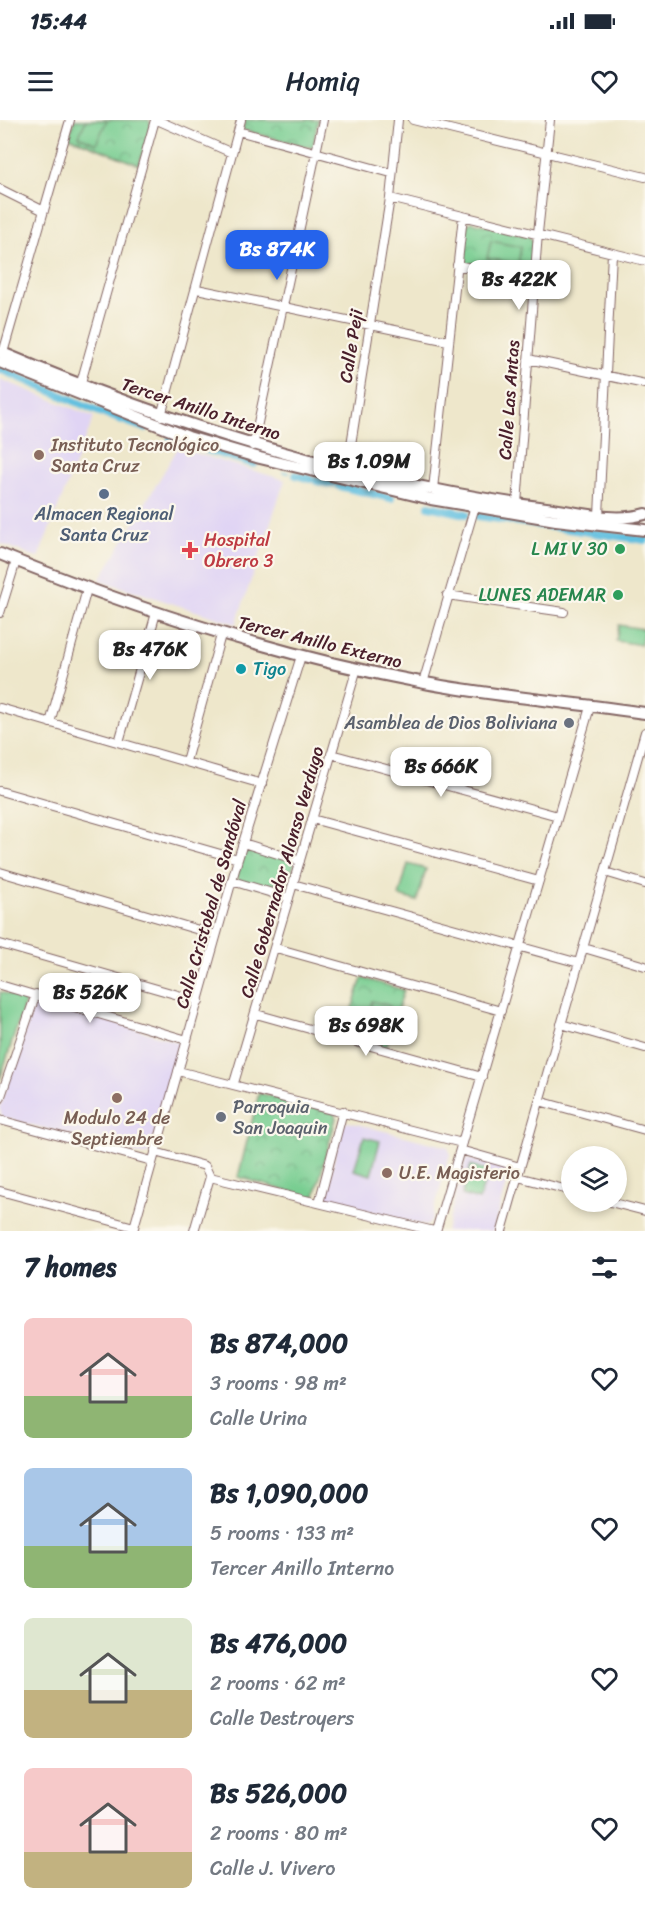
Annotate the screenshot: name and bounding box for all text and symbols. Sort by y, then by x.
text: 15:44 [30,2,87,41]
text: Homiq [285,57,360,105]
icon: menu [24,65,57,98]
icon: heart [588,65,621,98]
pin: Bs 874K [222,230,332,281]
text: Bs 874K [239,232,315,267]
pin: Bs 422K [464,260,574,311]
text: Bs 422K [482,262,556,297]
street label: Calle Peji [329,306,373,385]
street label: Calle Las Antas [489,339,529,461]
street label: Tercer Anillo Interno [117,368,285,450]
place label: Instituto Tecnológico Santa Cruz [50,429,219,482]
pin: Bs 1.09M [307,442,431,493]
text: Bs 1.09M [328,444,410,479]
marker: Instituto Tecnológico Santa Cruz [32,448,46,462]
marker: Almacen Regional Santa Cruz [97,487,111,501]
place label: Almacen Regional Santa Cruz [33,498,174,551]
place label: Hospital Obrero 3 [204,524,273,577]
place label: L MI V 30 [531,533,608,565]
marker: Hospital Obrero 3 [181,541,199,559]
marker: L MI V 30 [613,542,627,556]
place label: LUNES ADEMAR [479,579,606,611]
marker: LUNES ADEMAR [611,588,625,602]
street label: Tercer Anillo Externo [235,606,406,678]
pin: Bs 476K [95,630,205,681]
text: Bs 476K [113,632,187,667]
place label: Tigo [253,653,286,685]
marker: Tigo [234,662,248,676]
place label: Asamblea de Dios Boliviana [343,707,558,739]
marker: Asamblea de Dios Boliviana [562,716,576,730]
street label: Calle Gobernador Alonso Verdugo [231,742,333,1002]
pin: Bs 666K [386,747,496,798]
text: Bs 666K [404,749,478,784]
street label: Calle Cristobal de Sandóval [166,795,256,1012]
pin: Bs 526K [35,973,145,1024]
text: Bs 526K [53,975,127,1010]
pin: Bs 698K [311,1006,421,1057]
text: Bs 698K [329,1008,403,1043]
marker: Modulo 24 de Septiembre [110,1091,124,1105]
place label: Parroquia San Joaquin [233,1091,328,1144]
place label: Modulo 24 de Septiembre [64,1102,170,1155]
marker: Parroquia San Joaquin [214,1110,228,1124]
map controls [561,1146,627,1212]
button: layers [561,1146,627,1212]
place label: U.E. Magisterio [399,1157,520,1189]
marker: U.E. Magisterio [380,1166,394,1180]
text: 7 homes [24,1244,116,1290]
icon: filters [588,1251,621,1284]
text: Bs 874,000 [210,1320,348,1366]
icon: home [72,1342,144,1414]
icon: heart [588,1362,621,1395]
text: 3 rooms · 98 m² [210,1366,347,1401]
text: Calle Urina [210,1401,307,1436]
text: Bs 1,090,000 [210,1470,368,1516]
icon: home [72,1492,144,1564]
icon: heart [588,1512,621,1545]
text: 5 rooms · 133 m² [210,1516,354,1551]
text: Tercer Anillo Interno [210,1551,394,1586]
text: Bs 476,000 [210,1620,347,1666]
icon: home [72,1642,144,1714]
icon: heart [588,1662,621,1695]
text: 2 rooms · 62 m² [210,1666,346,1701]
text: Calle Destroyers [210,1701,354,1736]
text: Bs 526,000 [210,1770,347,1816]
icon: home [72,1792,144,1864]
icon: heart [588,1812,621,1845]
text: 2 rooms · 80 m² [210,1816,348,1851]
text: Calle J. Vivero [210,1851,335,1886]

